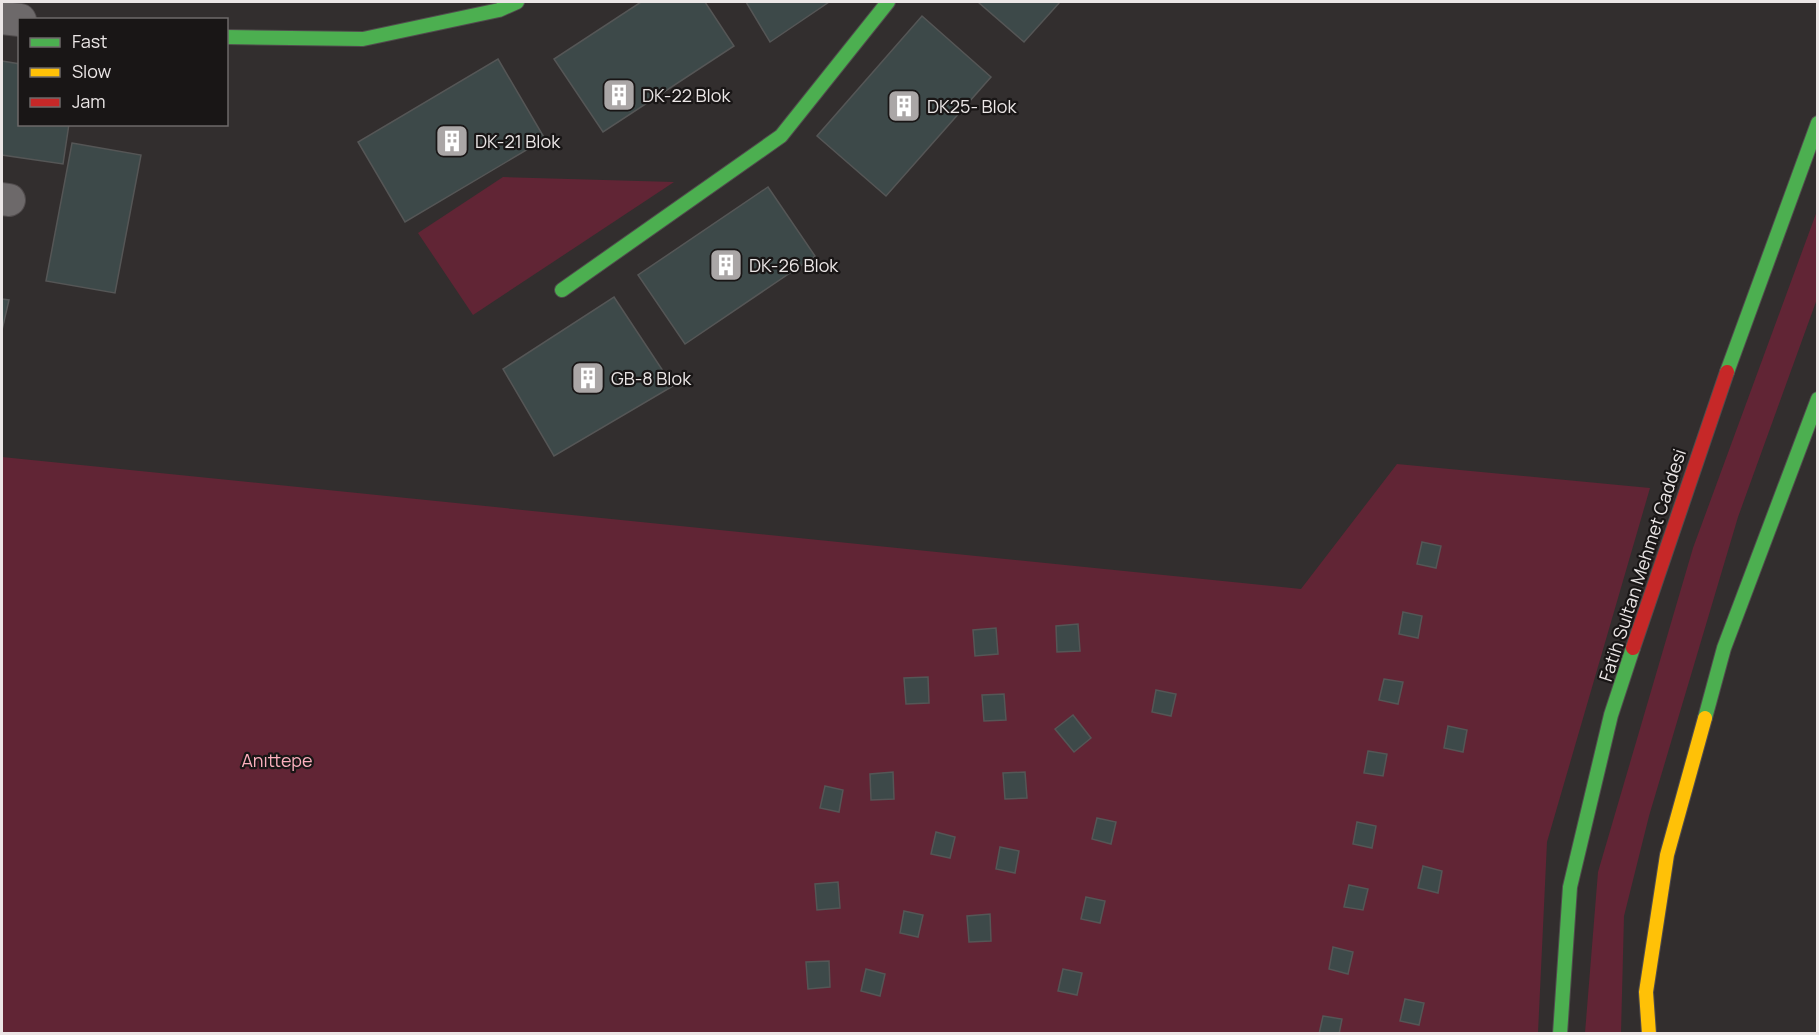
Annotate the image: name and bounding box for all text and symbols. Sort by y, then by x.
legend [18,18,228,126]
text: Fast [72,29,107,53]
text: Slow [72,59,112,83]
building icon: DK-22 Blok [601,77,637,113]
place label: DK-22 Blok [642,83,731,107]
building icon: DK25- Blok [886,88,922,124]
text: Jam [72,89,106,113]
place label: DK25- Blok [927,94,1017,118]
building icon: DK-21 Blok [434,123,470,159]
place label: DK-21 Blok [475,129,561,153]
building icon: DK-26 Blok [708,247,744,283]
place label: DK-26 Blok [749,253,839,277]
building icon: GB-8 Blok [570,360,606,396]
place label: GB-8 Blok [611,366,692,390]
street label: Fatih Sultan Mehmet Caddesi [1593,446,1691,684]
park label: Anıttepe [241,748,313,772]

